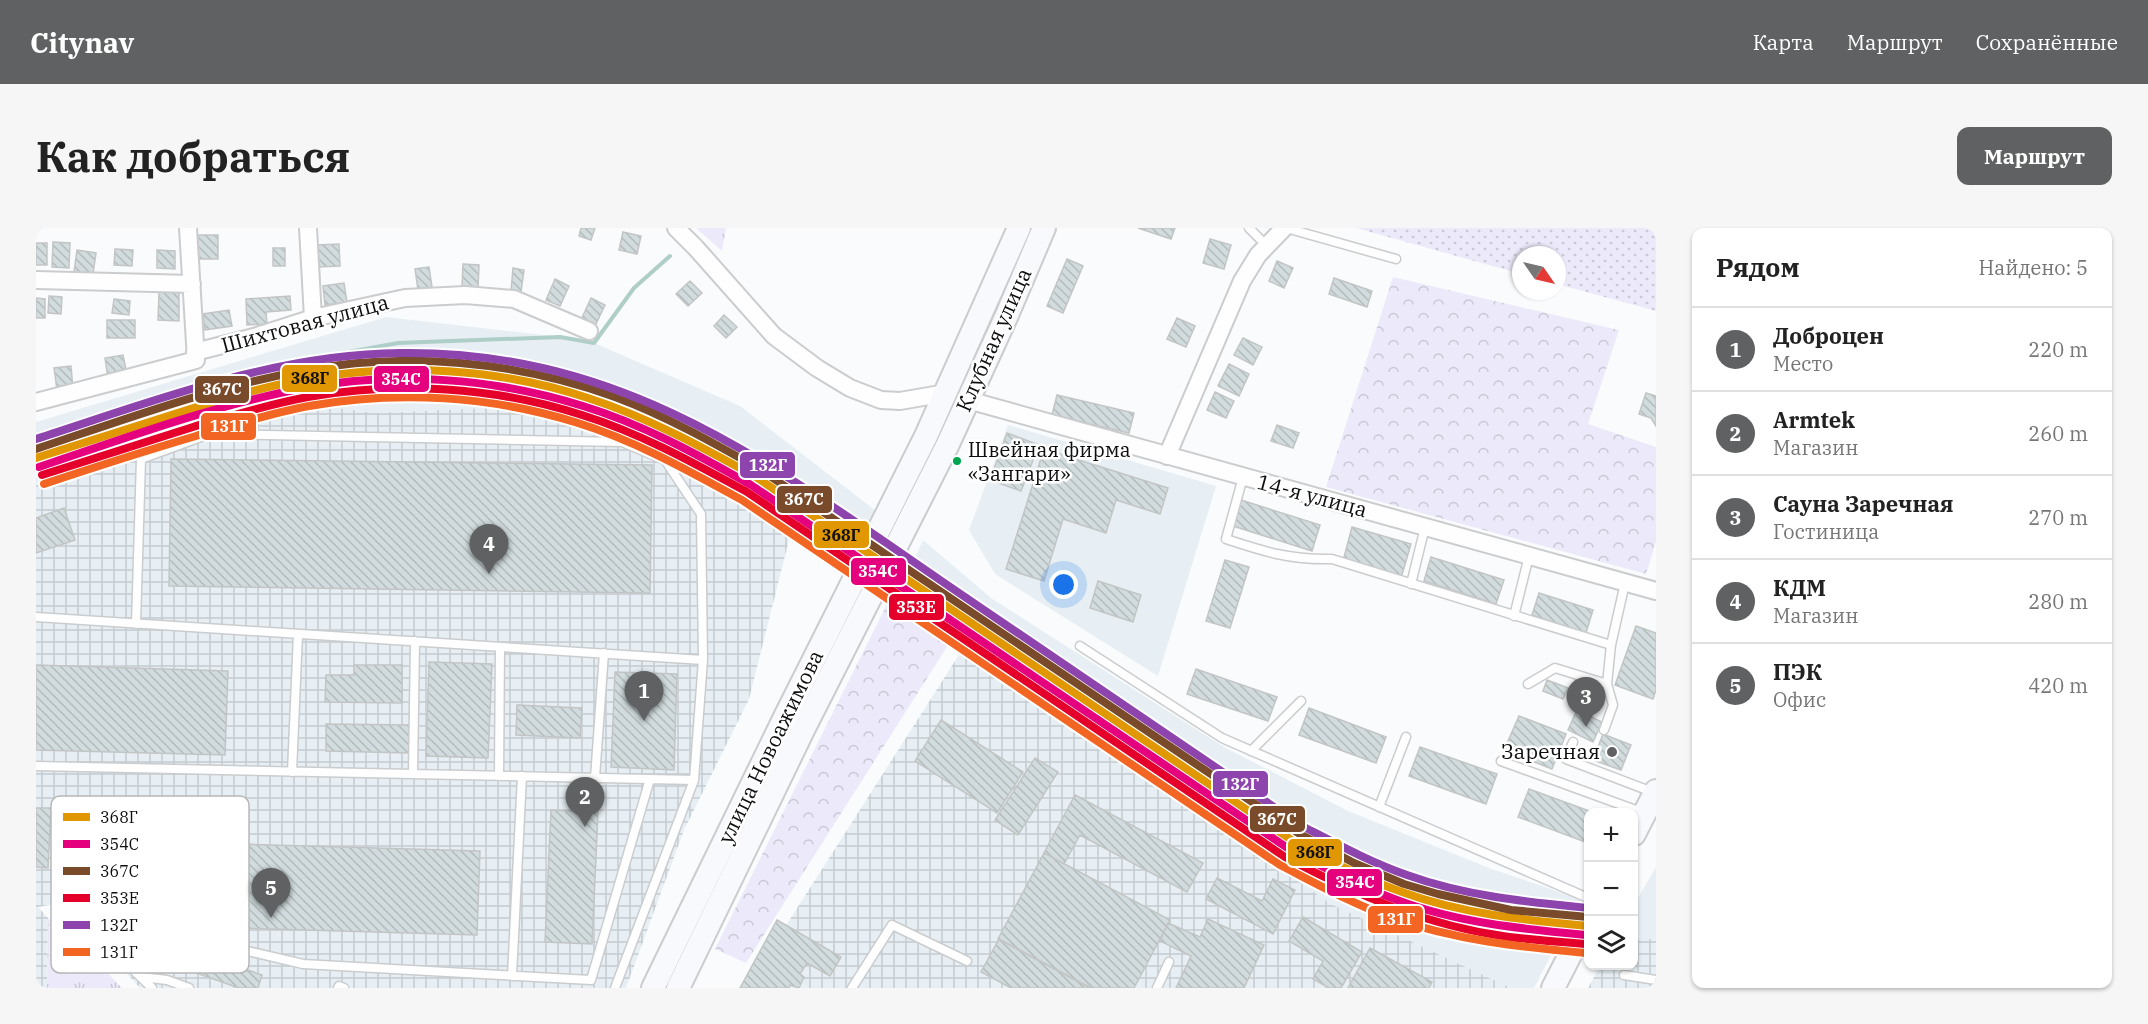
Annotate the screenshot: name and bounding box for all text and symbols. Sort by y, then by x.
text: Citynav [30,24,134,61]
text: Карта [1753,28,1814,56]
text: Маршрут [1847,28,1943,56]
text: Сохранённые [1976,28,2118,56]
button: Маршрут [1957,127,2112,185]
text: Как добраться [36,129,350,184]
north arrow [1512,246,1566,300]
text: Рядом [1716,250,1800,284]
text: Найдено: 5 [1979,254,2088,281]
street label: Клубная улица [949,263,1037,416]
street label: Шихтовая улица [218,287,392,359]
text: Доброцен [1773,321,1884,350]
text: 1 [1730,336,1742,363]
text: 220 m [2028,336,2088,363]
text: Место [1773,350,1833,377]
line badge: 368Г [281,364,338,393]
line badge: 354С [373,365,430,393]
text: 368Г [291,368,330,388]
text: 354С [381,369,421,389]
line badge: 367С [194,375,250,404]
text: 367С [202,379,242,399]
text: Armtek [1773,405,1855,434]
line badge: 131Г [200,412,257,441]
text: 131Г [210,416,249,436]
text: 2 [1730,420,1742,447]
text: 260 m [2028,420,2088,447]
text: Магазин [1773,434,1858,461]
place label: Швейная фирма «Зангари» [968,436,1131,487]
line badge: 132Г [739,451,796,479]
text: 132Г [749,455,788,475]
marker: Швейная фирма «Зангари» [951,455,963,467]
street label: 14-я улица [1254,467,1370,523]
line badge: 367С [776,485,833,514]
text: 367С [784,489,824,509]
text: Сауна Заречная [1773,489,1953,518]
text: 3 [1730,504,1742,531]
text: 270 m [2028,504,2088,531]
text: Гостиница [1773,518,1879,545]
line badge: 368Г [813,520,870,549]
pin: 4 [470,524,508,574]
text: 368Г [822,525,861,545]
line badge: 354С [850,557,907,586]
text: 354С [858,561,898,581]
your location [1049,570,1078,599]
text: КДМ [1773,573,1826,602]
text: 4 [1730,588,1742,615]
text: 280 m [2028,588,2088,615]
line badge: 353Е [888,593,945,621]
text: 353Е [896,597,936,617]
text: Магазин [1773,602,1858,629]
street label: улица Новоажимова [711,645,829,848]
text: ПЭК [1773,657,1822,686]
pin: 1 [624,672,664,721]
text: 5 [1730,672,1742,699]
text: 420 m [2028,672,2088,699]
pin: 3 [1566,678,1606,727]
text: Офис [1773,686,1826,713]
place label: Заречная [1501,737,1600,765]
marker: Заречная [1605,745,1619,759]
line badge: 132Г [1212,770,1269,798]
text: 132Г [1221,774,1260,794]
pin: 2 [566,778,604,827]
legend [51,796,249,973]
line badge: 367С [1249,805,1306,833]
text: 368Г [100,807,138,827]
map controls [1584,808,1638,970]
button: + [1584,808,1638,862]
text: 367С [1257,809,1297,829]
text: 354С [100,834,139,854]
line badge: 368Г [1287,838,1343,867]
text: 368Г [1296,842,1335,862]
text: 367С [100,861,139,881]
button: − [1584,862,1638,916]
pin: 5 [252,868,290,918]
line badge: 354С [1326,868,1383,897]
text: 354С [1335,872,1375,892]
text: 353Е [100,888,139,908]
line badge: 131Г [1367,905,1424,934]
text: 131Г [1377,909,1416,929]
text: 132Г [100,915,138,935]
button: layers [1584,916,1638,970]
text: 131Г [100,942,138,962]

